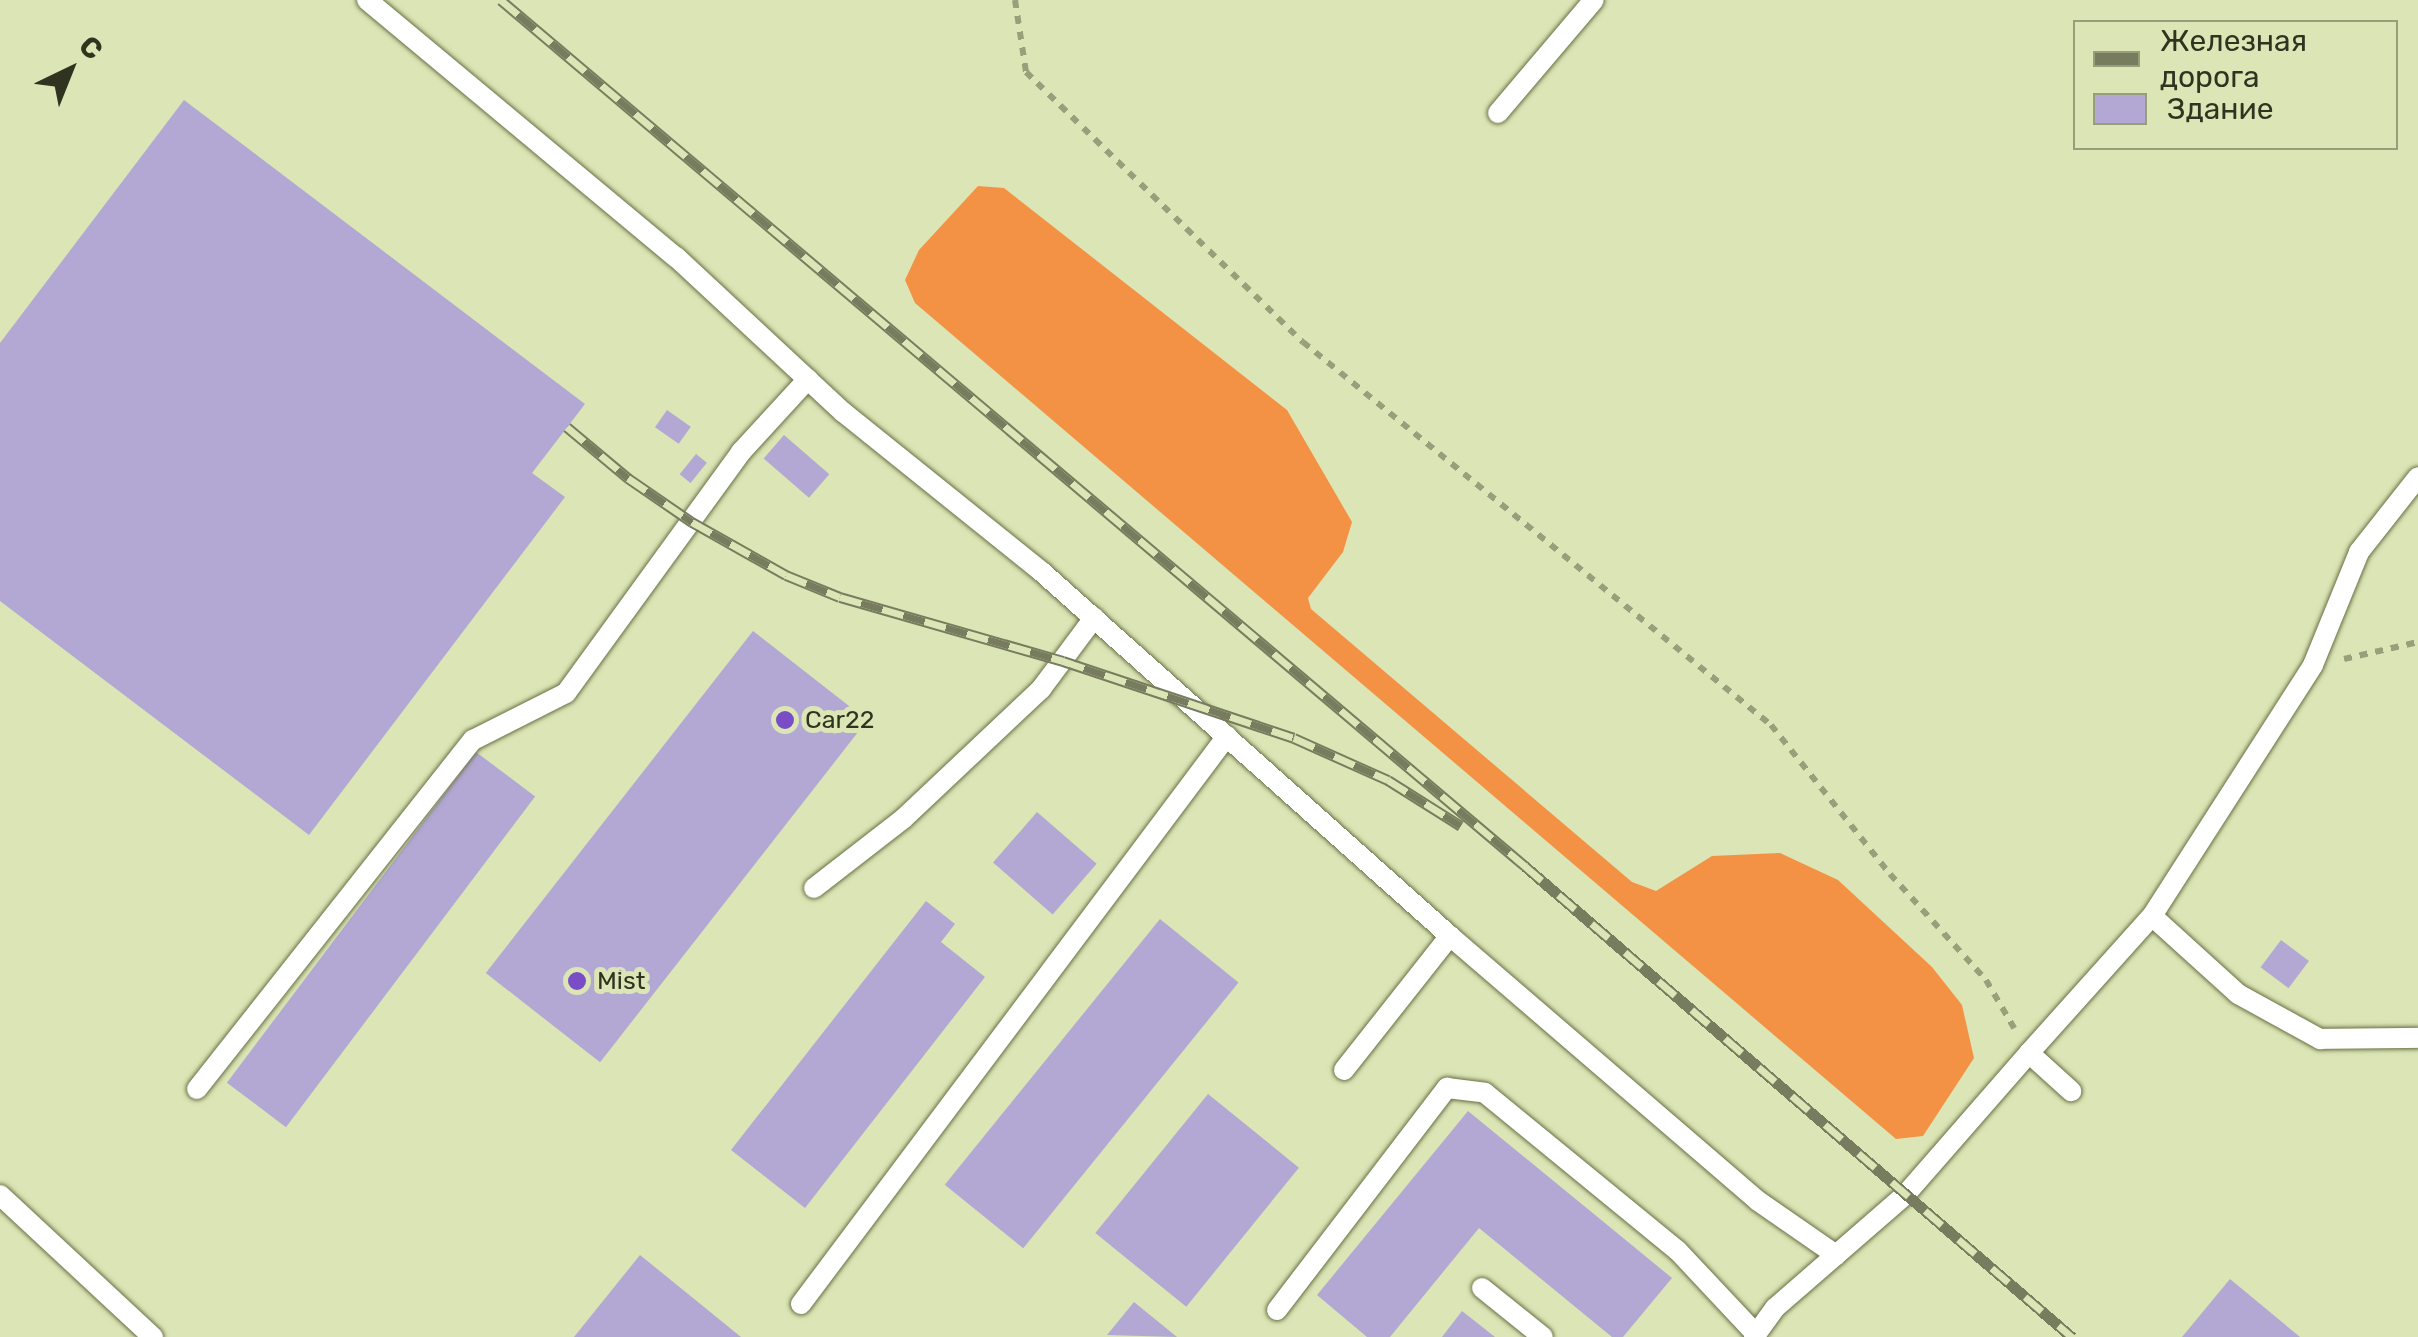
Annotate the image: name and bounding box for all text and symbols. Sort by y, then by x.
north arrow [20,20,120,120]
legend [2073,20,2398,150]
text: Железная дорога [2160,23,2307,95]
text: С [72,29,109,66]
text: Здание [2167,91,2274,127]
place label: Car22 [805,705,874,735]
marker: Car22 [774,709,796,731]
place label: Mist [597,966,645,996]
marker: Mist [566,970,588,992]

